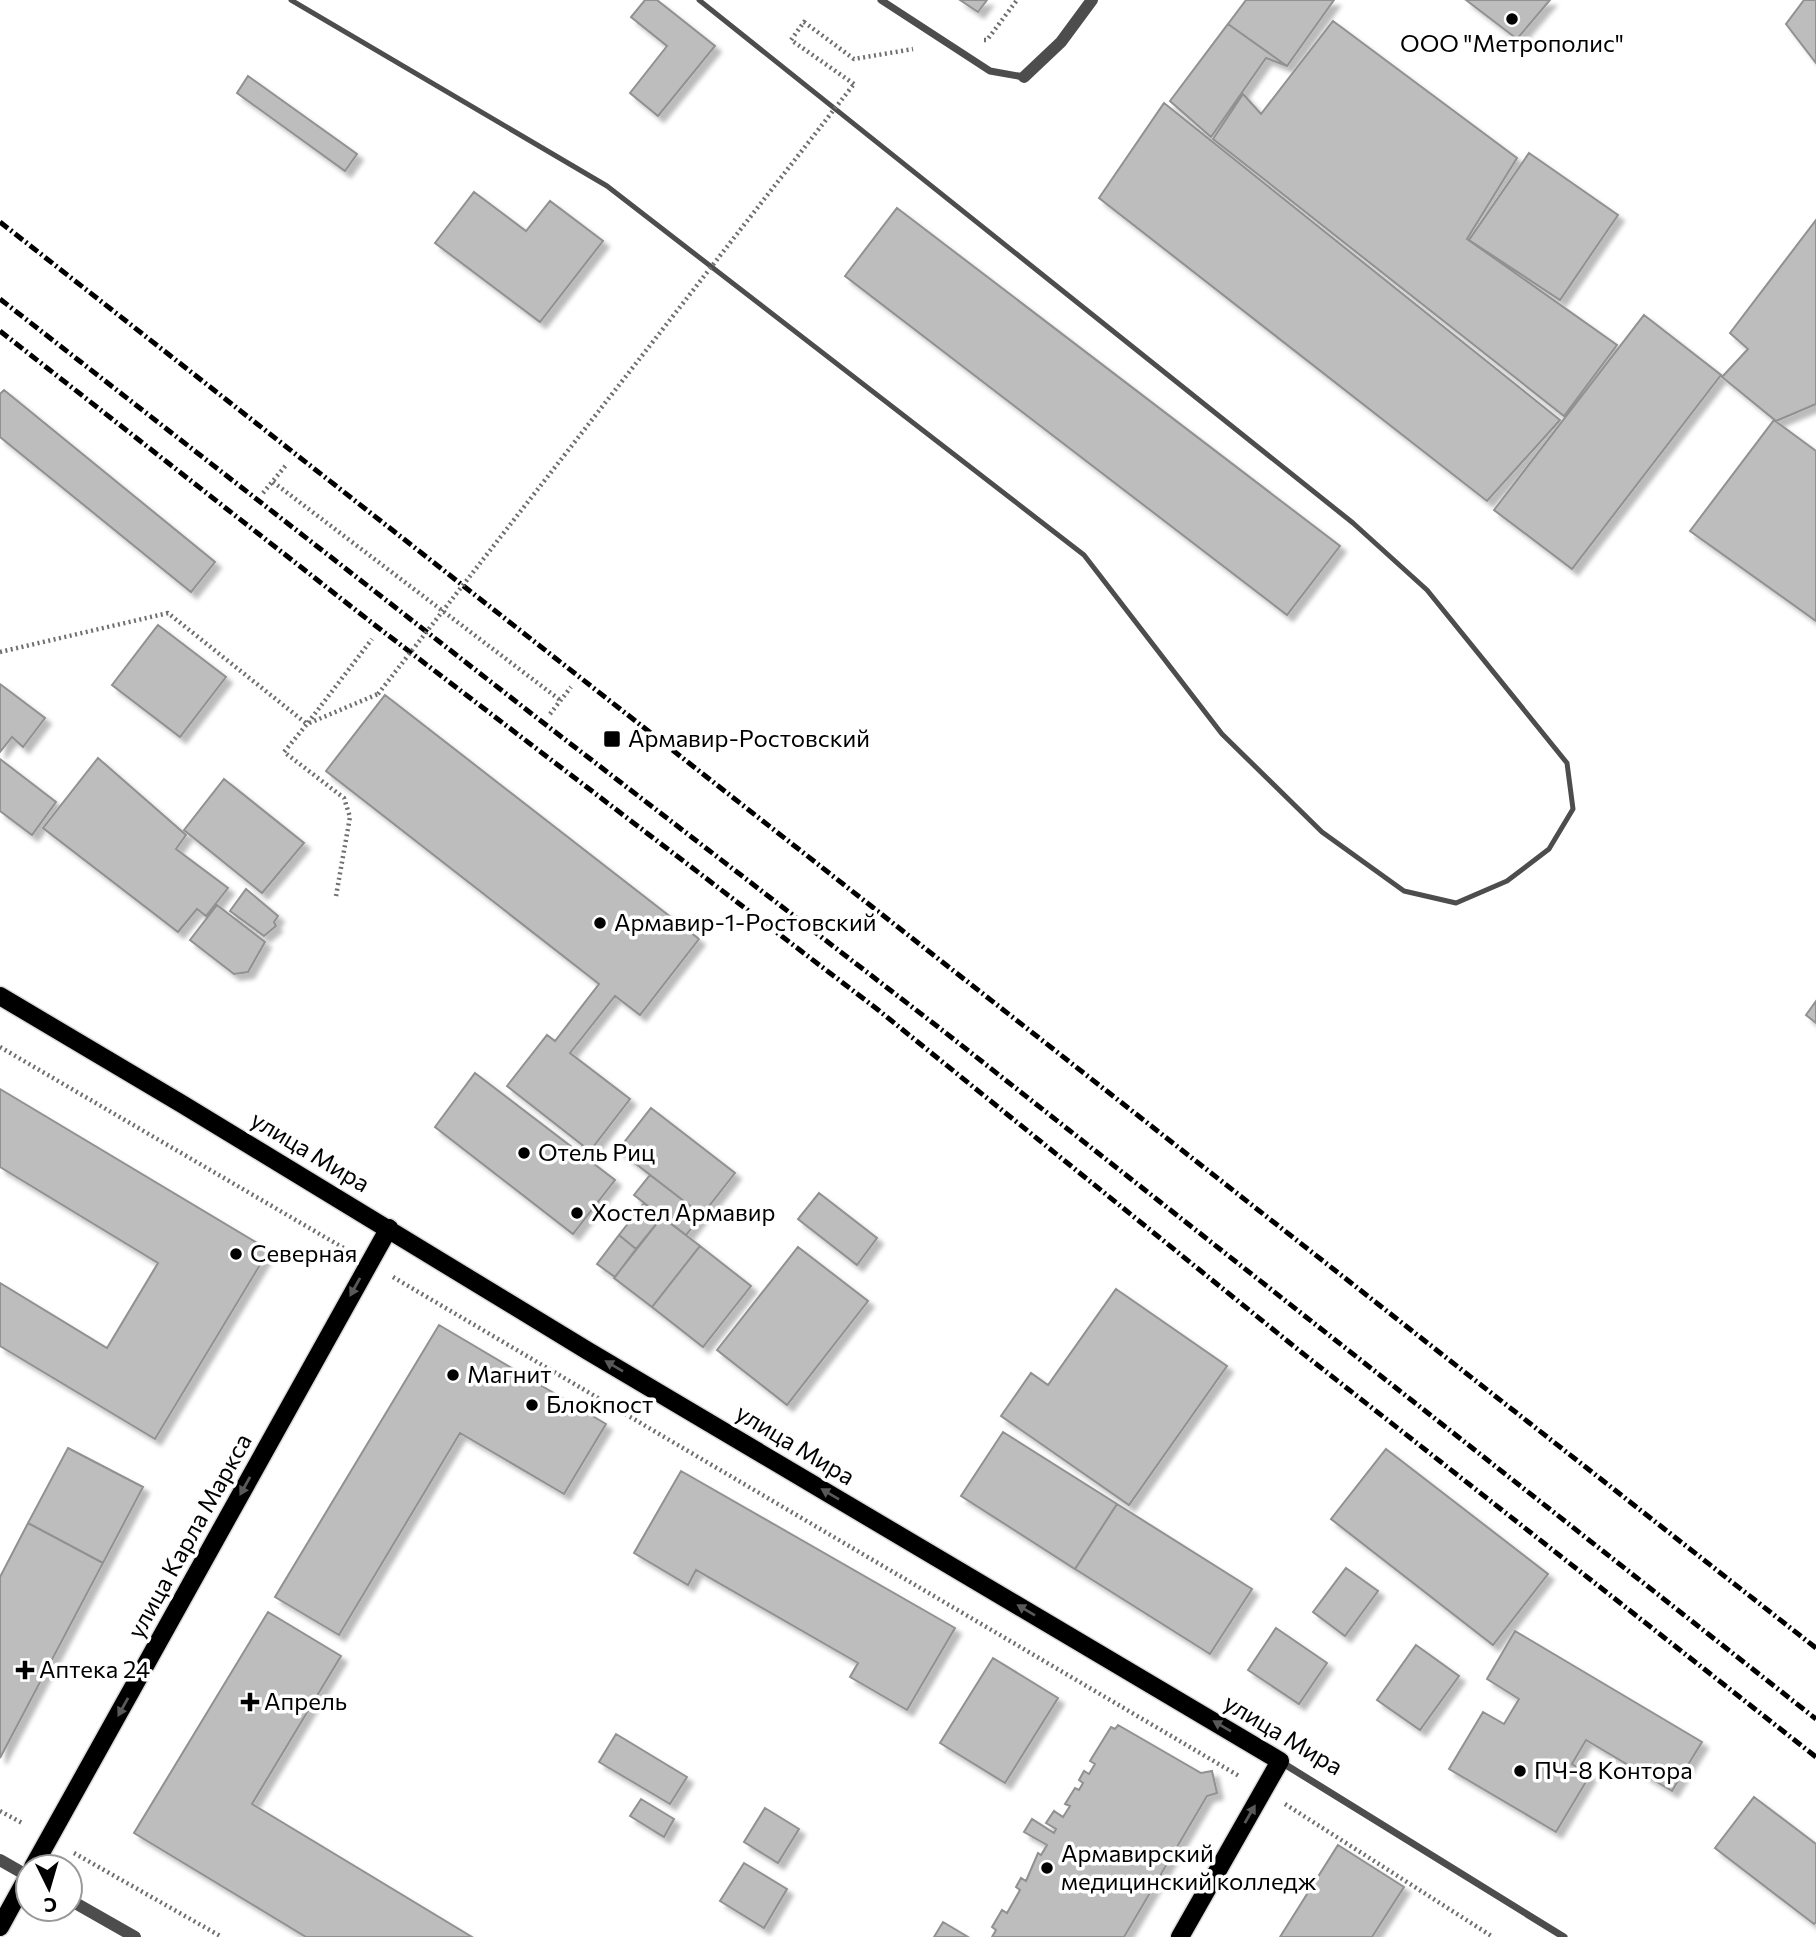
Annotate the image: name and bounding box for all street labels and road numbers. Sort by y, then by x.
street label: улица Мира [246,1104,375,1198]
street label: улица Мира [731,1397,860,1491]
street label: улица Карла Маркса [120,1428,257,1643]
street label: улица Мира [1219,1687,1348,1781]

